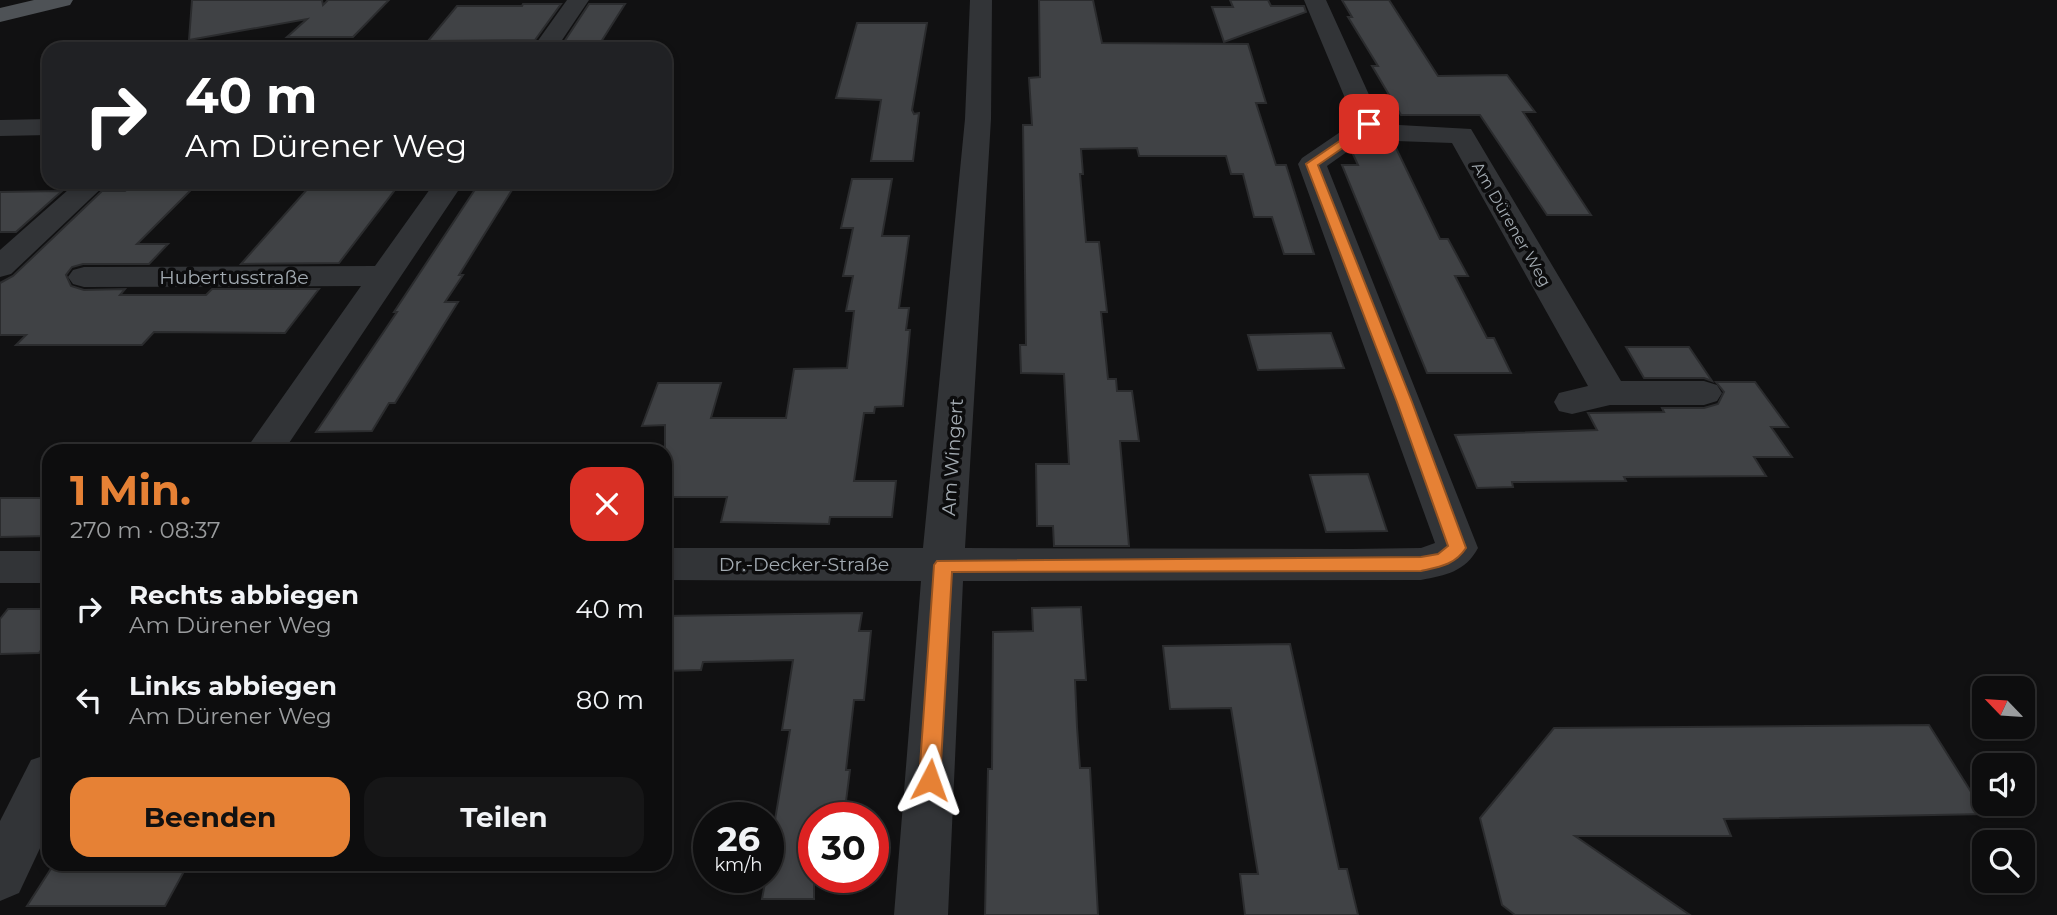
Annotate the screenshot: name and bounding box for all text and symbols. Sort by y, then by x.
text: 40 m [185,66,317,125]
icon: right [70,70,161,161]
pin [1339,94,1399,154]
icon: arrive [1350,105,1388,143]
text: Am Dürener Weg [185,126,467,165]
street label: Am Dürener Weg [1468,158,1555,290]
street label: Hubertusstraße [159,266,309,289]
street label: Am Wingert [937,397,968,516]
text: 1 Min. [70,464,191,516]
button: close [570,467,644,541]
text: 270 m · 08:37 [70,516,221,544]
street label: Dr.-Decker-Straße [719,553,889,576]
text: Rechts abbiegen [129,579,359,611]
icon: right [70,590,108,628]
text: 40 m [575,593,644,625]
text: Am Dürener Weg [129,611,332,639]
text: Links abbiegen [129,670,337,702]
north arrow [1972,676,2035,738]
map controls [1972,676,2035,893]
icon: left [70,681,108,719]
text: 80 m [576,684,644,716]
text: Am Dürener Weg [129,702,332,730]
position arrow [893,743,967,817]
button: sound [1972,753,2035,816]
button: Beenden [70,777,350,857]
button: Teilen [364,777,644,857]
speed limit sign: 30 [798,802,889,893]
text: 26 [717,817,760,860]
button: search [1972,830,2035,893]
text: km/h [714,854,763,876]

